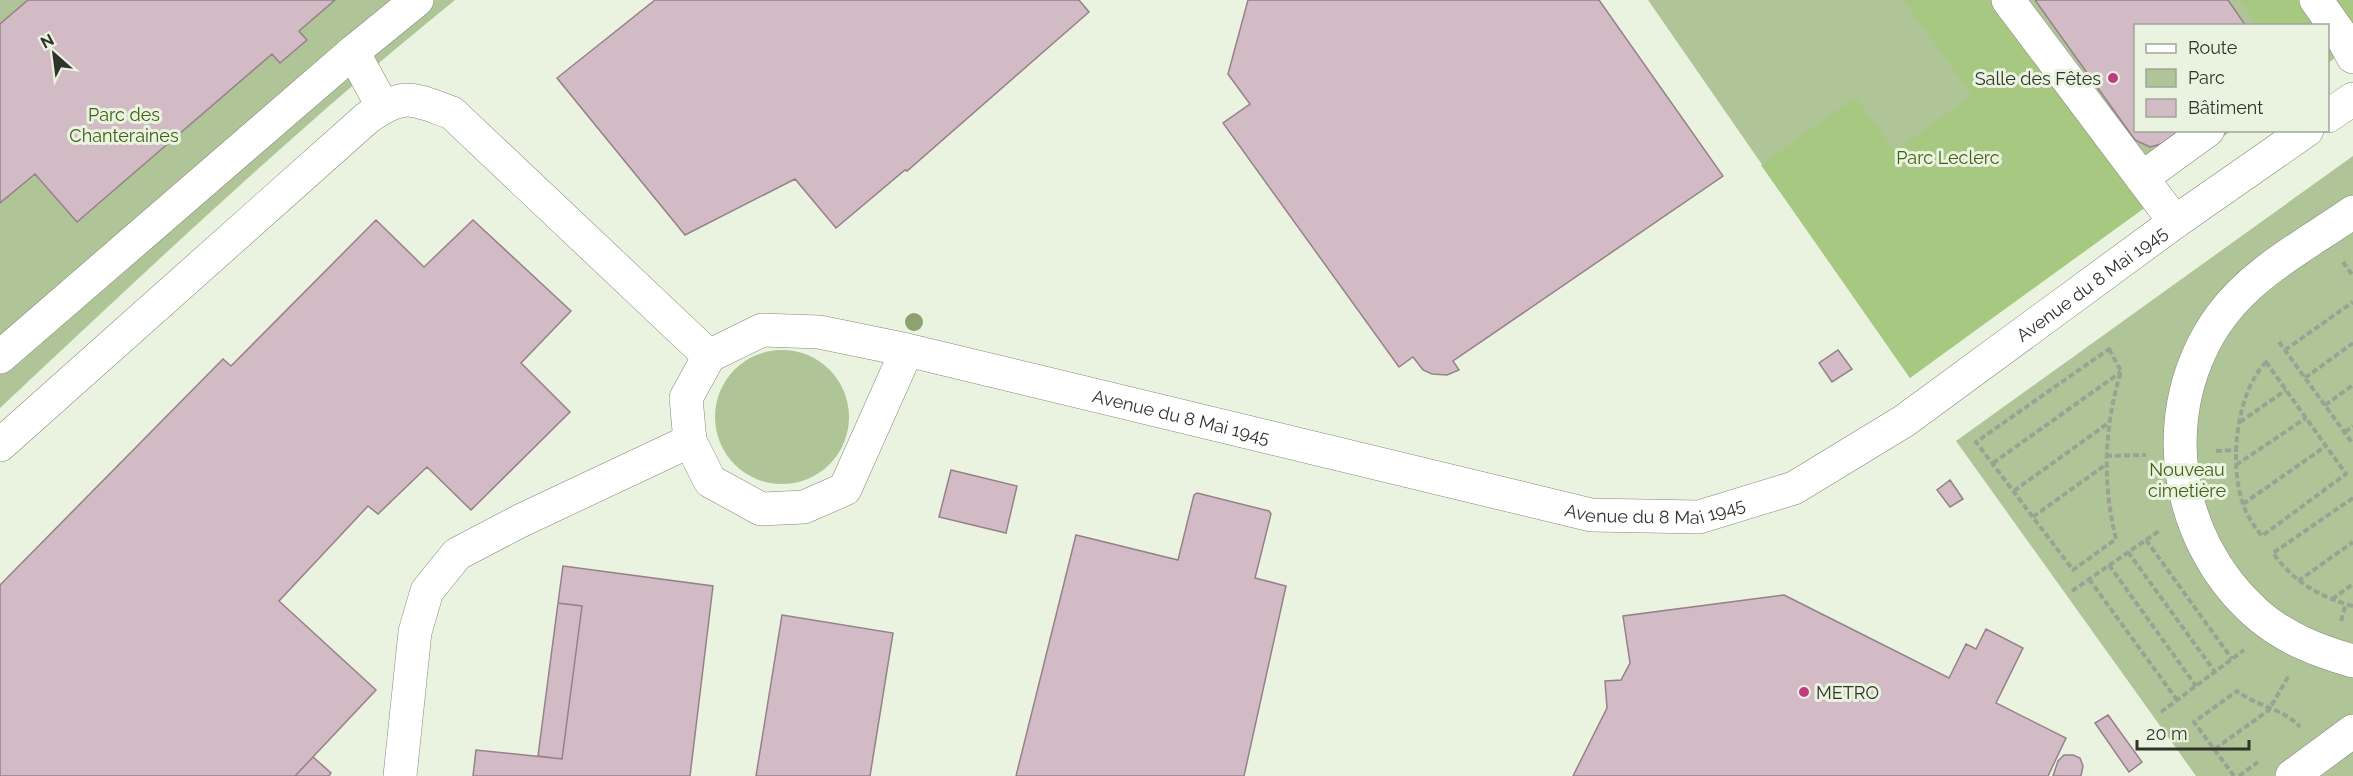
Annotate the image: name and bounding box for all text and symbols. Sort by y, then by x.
north arrow [24,24,84,84]
legend [2134,24,2329,132]
text: N [37,30,57,52]
text: Route [2188,37,2238,58]
text: Parc [2188,67,2225,88]
place label: Salle des Fêtes [1975,68,2101,89]
marker: Salle des Fêtes [2106,71,2120,85]
text: Bâtiment [2188,97,2263,118]
park label: Parc des Chanteraines [69,104,179,146]
park label: Parc Leclerc [1896,147,2000,168]
street label: Avenue du 8 Mai 1945 [2012,221,2171,346]
street label: Avenue du 8 Mai 1945 [1091,385,1272,448]
park label: Nouveau cimetière [2148,459,2226,501]
street label: Avenue du 8 Mai 1945 [1563,493,1747,528]
place label: METRO [1816,682,1879,703]
marker: METRO [1797,685,1811,699]
scale bar [2137,713,2250,751]
text: 20 m [2146,723,2188,744]

